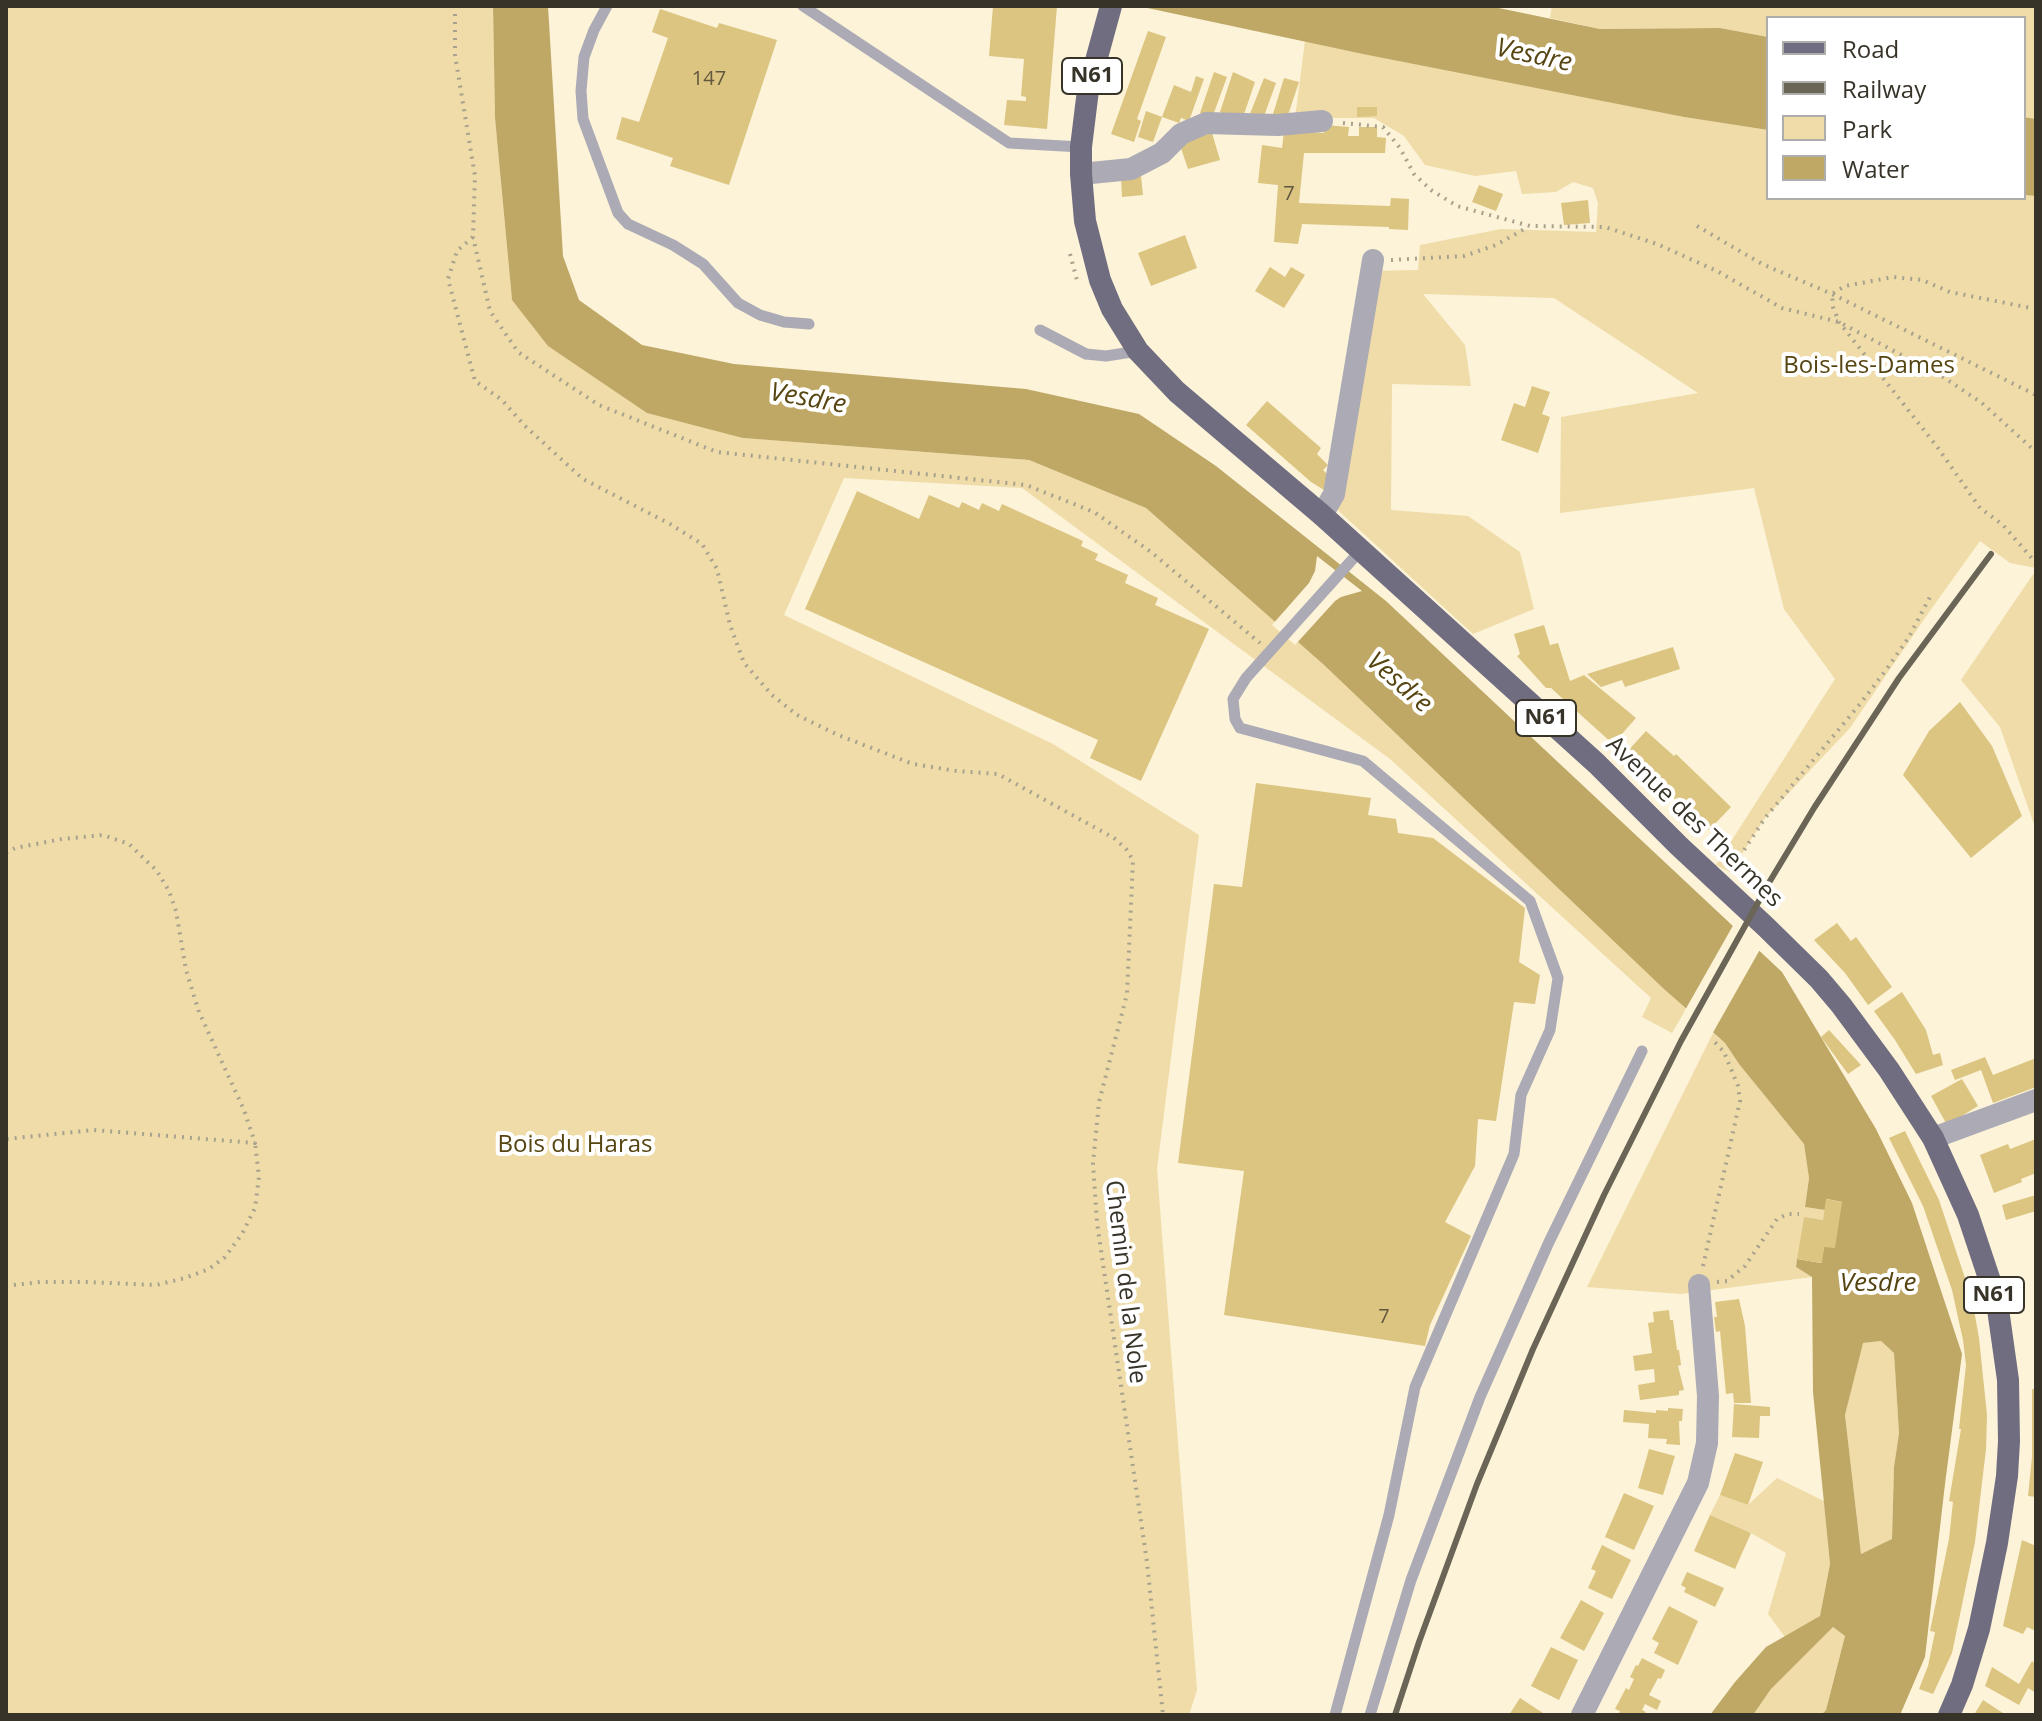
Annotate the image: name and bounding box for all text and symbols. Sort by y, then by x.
legend [1766,16,2026,200]
text: Road [1842,32,1899,65]
water label: Vesdre [1493,33,1575,79]
road number: N61 [1062,58,1122,94]
house number: 147 [692,67,726,91]
text: Railway [1842,72,1926,105]
text: Park [1842,112,1892,145]
text: Water [1842,152,1909,185]
house number: 7 [1283,182,1295,206]
park label: Bois-les-Dames [1783,352,1955,380]
water label: Vesdre [768,377,848,421]
water label: Vesdre [1360,646,1438,720]
road number: N61 [1516,700,1576,736]
street label: Avenue des Thermes [1600,730,1788,914]
park label: Bois du Haras [498,1131,652,1159]
street label: Chemin de la Nole [1098,1179,1152,1385]
water label: Vesdre [1840,1268,1916,1300]
road number: N61 [1964,1277,2024,1313]
house number: 7 [1378,1305,1390,1329]

